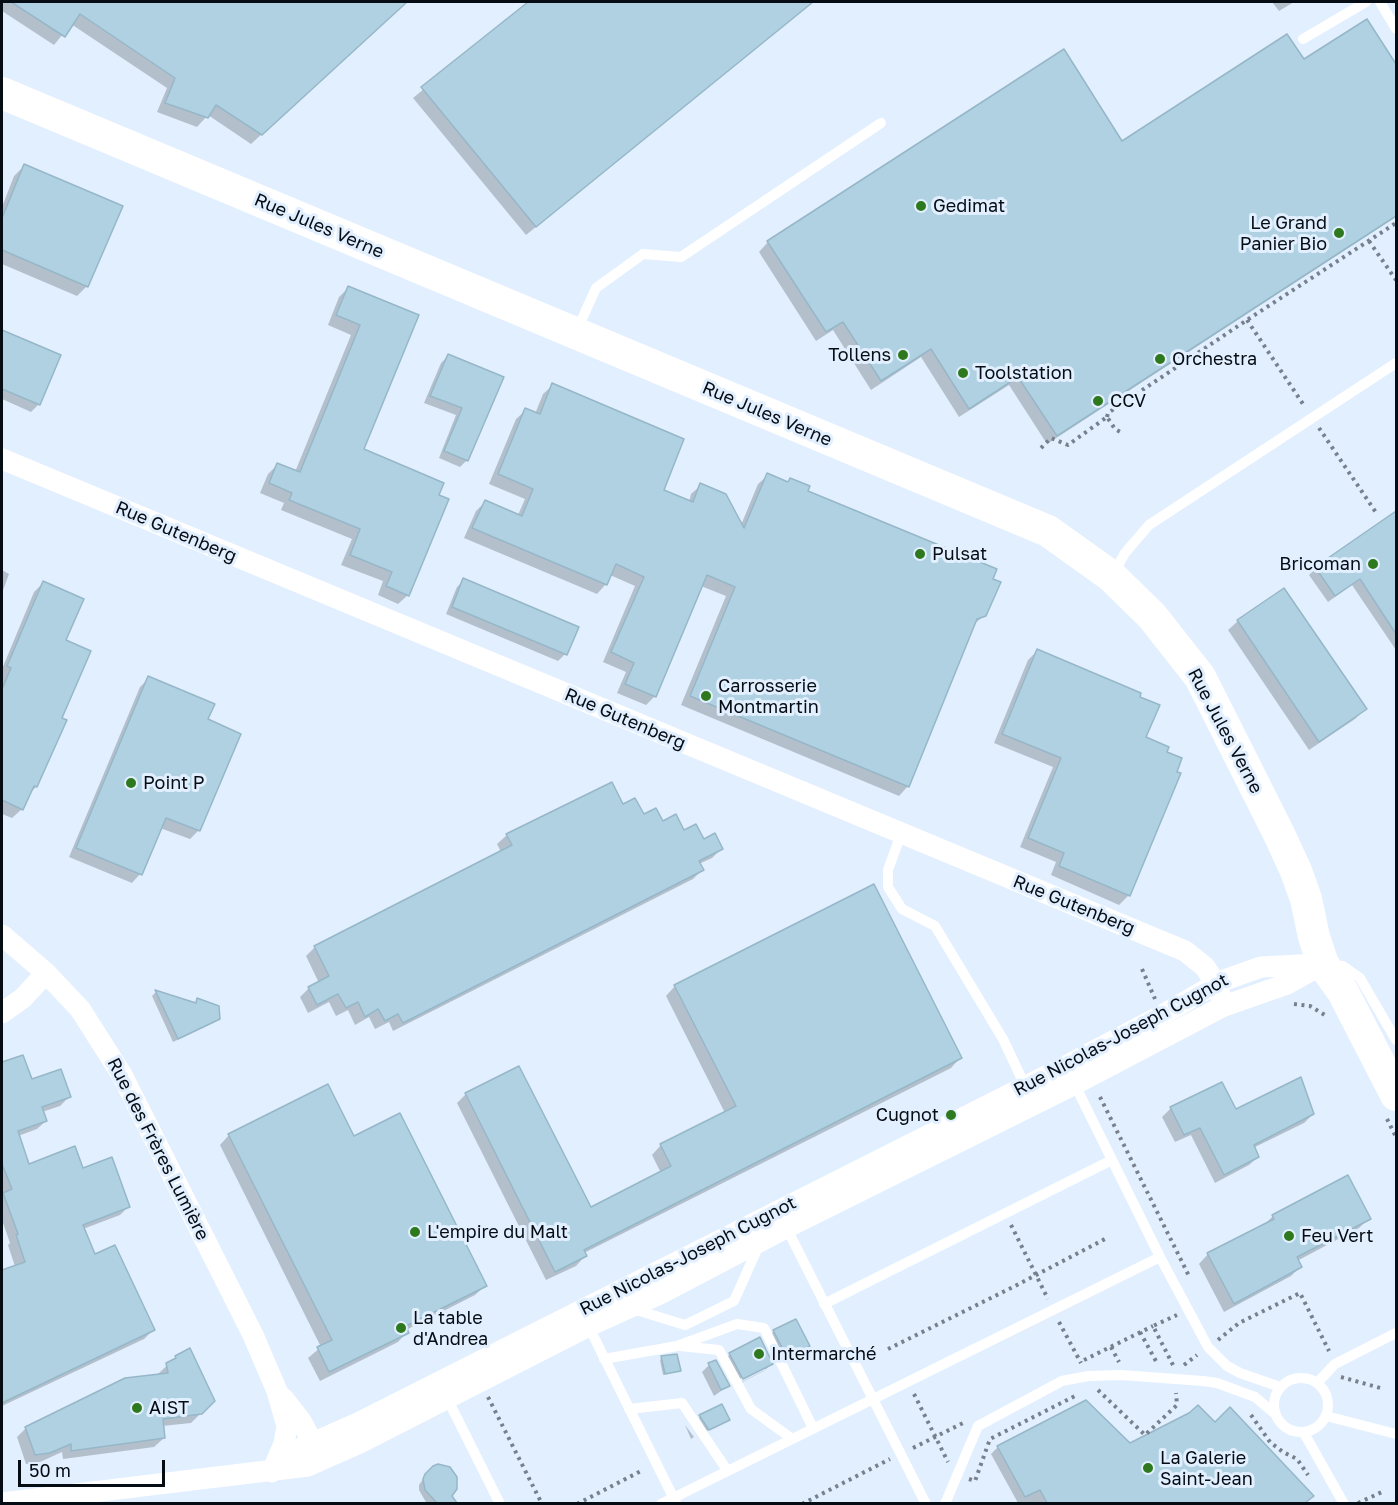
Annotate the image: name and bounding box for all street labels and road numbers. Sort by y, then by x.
street label: Rue Jules Verne [251,189,387,263]
street label: Rue Jules Verne [699,377,835,451]
street label: Rue Gutenberg [112,497,240,567]
street label: Rue Jules Verne [1183,665,1267,797]
street label: Rue Gutenberg [561,684,689,754]
street label: Rue Gutenberg [1010,871,1138,939]
street label: Rue Nicolas-Joseph Cugnot [1010,969,1232,1101]
street label: Rue des Frères Lumière [103,1054,213,1244]
street label: Rue Nicolas-Joseph Cugnot [576,1192,800,1320]

